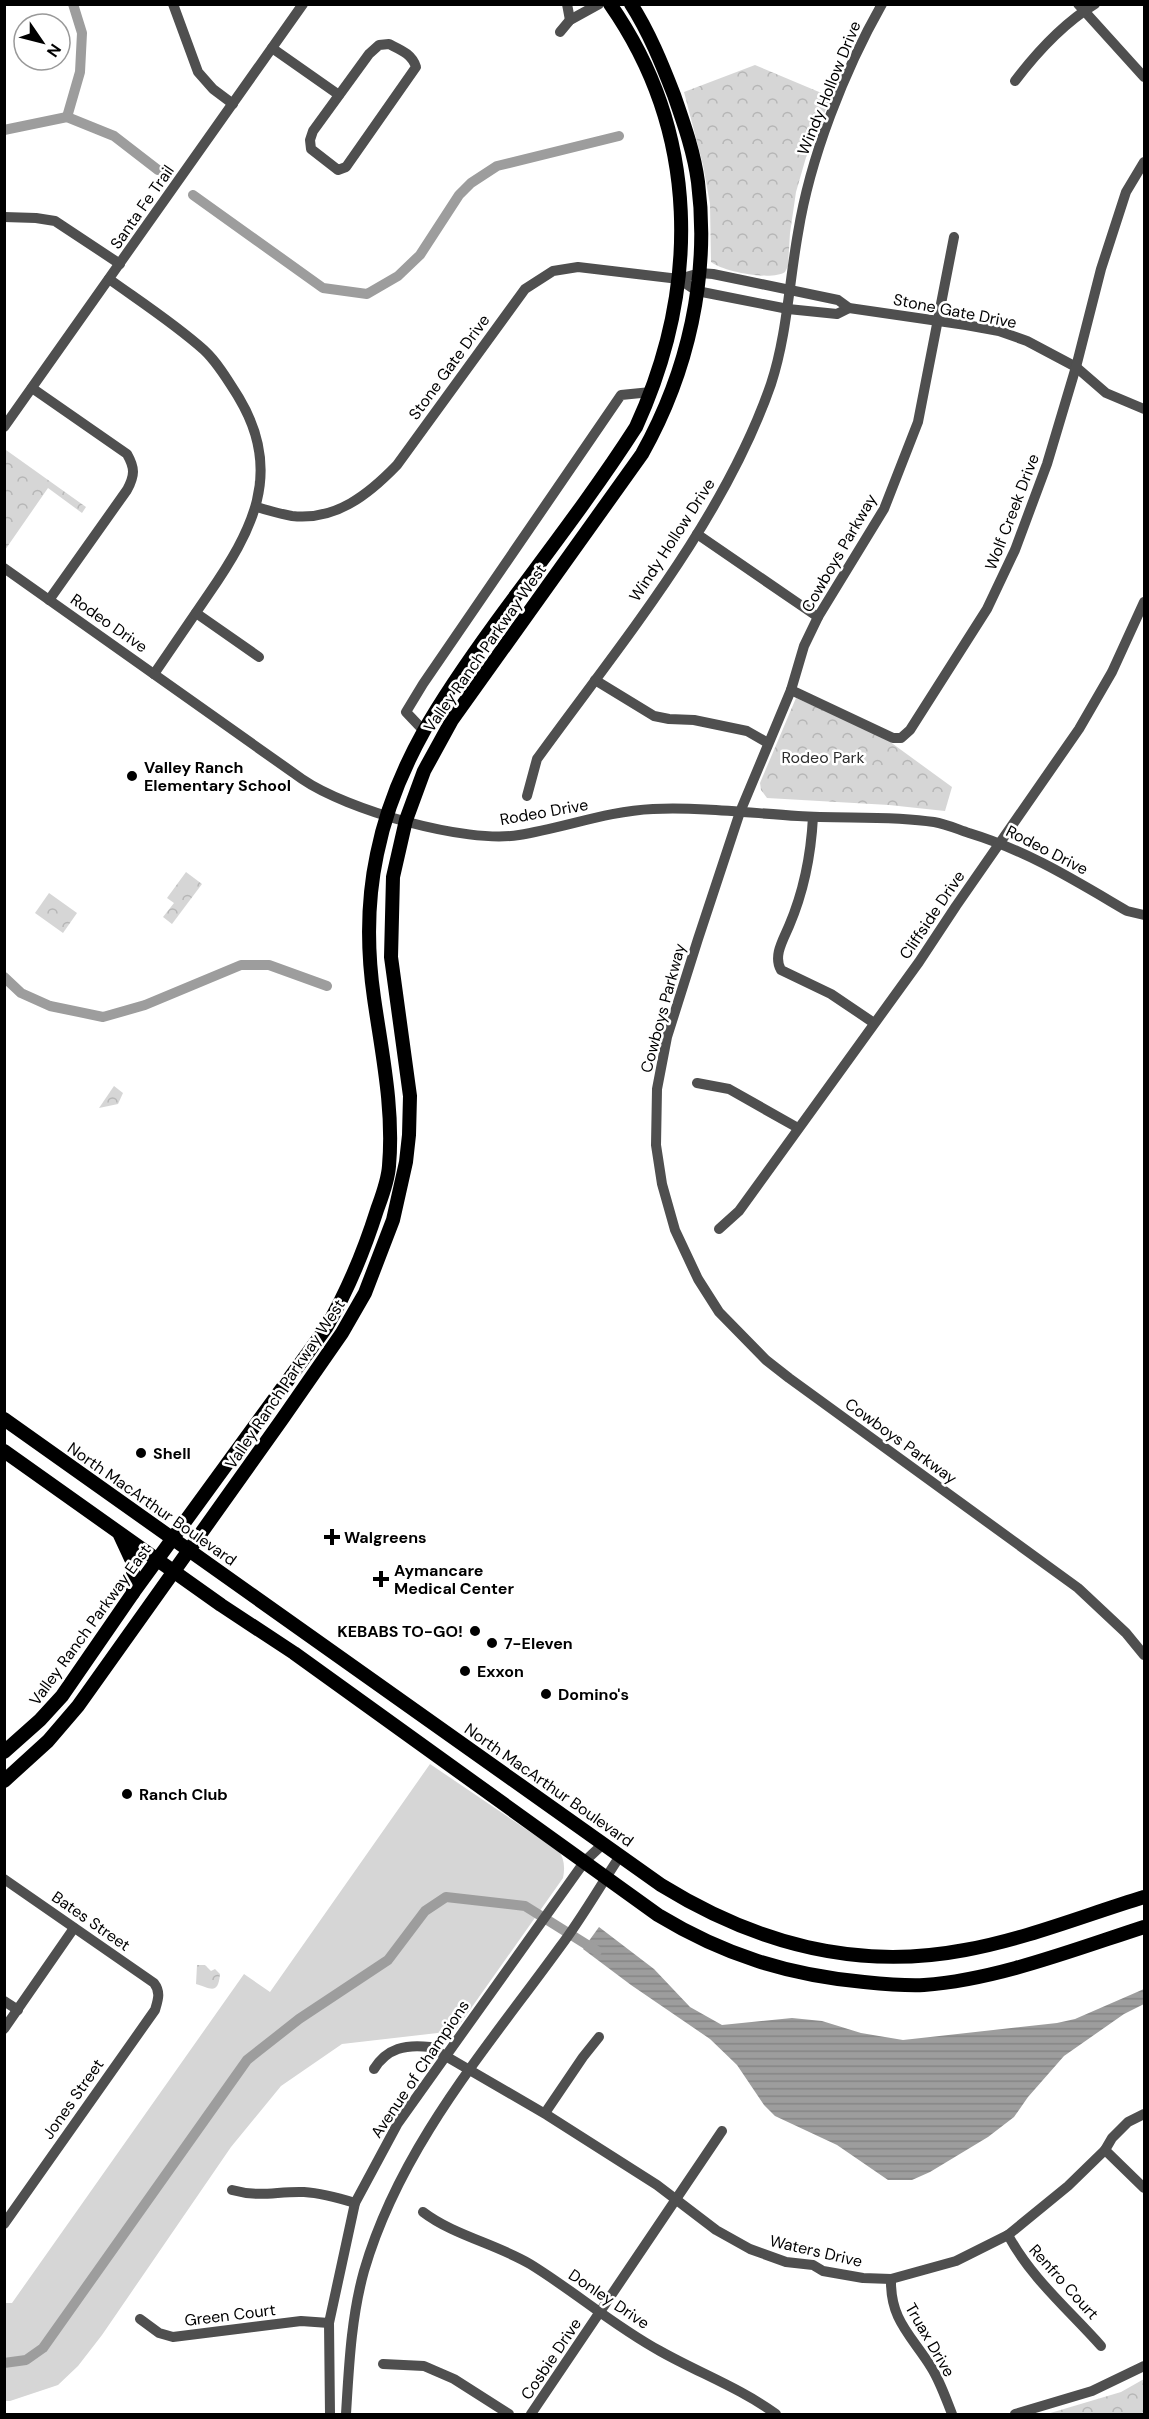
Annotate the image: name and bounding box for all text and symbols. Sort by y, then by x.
north arrow [12,12,72,72]
street label: Windy Hollow Drive [793,18,865,158]
text: N [42,40,66,61]
street label: Santa Fe Trail [105,161,179,253]
street label: Stone Gate Drive [892,289,1018,333]
street label: Stone Gate Drive [404,310,494,424]
street label: Wolf Creek Drive [980,451,1044,573]
street label: Windy Hollow Drive [624,474,720,606]
street label: Cowboys Parkway [797,490,881,616]
street label: Valley Ranch Parkway West [419,560,551,736]
street label: Rodeo Drive [66,589,152,657]
park label: Rodeo Park [782,747,864,768]
place label: Valley Ranch Elementary School [144,757,291,796]
marker: Valley Ranch Elementary School [125,769,139,783]
street label: Rodeo Drive [498,794,590,830]
street label: Rodeo Drive [1002,820,1092,880]
street label: Cliffside Drive [895,867,969,963]
street label: Cowboys Parkway [636,941,690,1075]
street label: Valley Ranch Parkway West [220,1295,350,1473]
street label: Cowboys Parkway [841,1393,961,1489]
street label: North MacArthur Boulevard [63,1437,241,1571]
place label: Shell [153,1443,191,1464]
marker: Shell [134,1446,148,1460]
place label: Walgreens [344,1527,427,1548]
marker: Walgreens [325,1530,339,1544]
street label: Valley Ranch Parkway East [24,1540,156,1710]
place label: Aymancare Medical Center [394,1560,514,1599]
marker: Aymancare Medical Center [372,1570,390,1588]
place label: KEBABS TO-GO! [337,1621,463,1642]
marker: KEBABS TO-GO! [468,1624,482,1638]
place label: 7-Eleven [504,1633,573,1654]
marker: 7-Eleven [485,1636,499,1650]
place label: Exxon [477,1661,524,1682]
marker: Exxon [458,1664,472,1678]
place label: Domino's [558,1684,629,1705]
marker: Domino's [539,1687,553,1701]
street label: North MacArthur Boulevard [460,1718,638,1852]
place label: Ranch Club [139,1784,228,1805]
marker: Ranch Club [120,1787,134,1801]
street label: Bates Street [48,1886,134,1956]
street label: Avenue of Champions [366,1996,474,2142]
street label: Jones Street [38,2055,108,2143]
street label: Waters Drive [768,2230,864,2272]
street label: Renfro Court [1025,2240,1103,2324]
street label: Donley Drive [565,2264,653,2334]
street label: Green Court [183,2299,277,2331]
street label: Truax Drive [900,2299,960,2381]
street label: Cosbie Drive [516,2314,586,2404]

